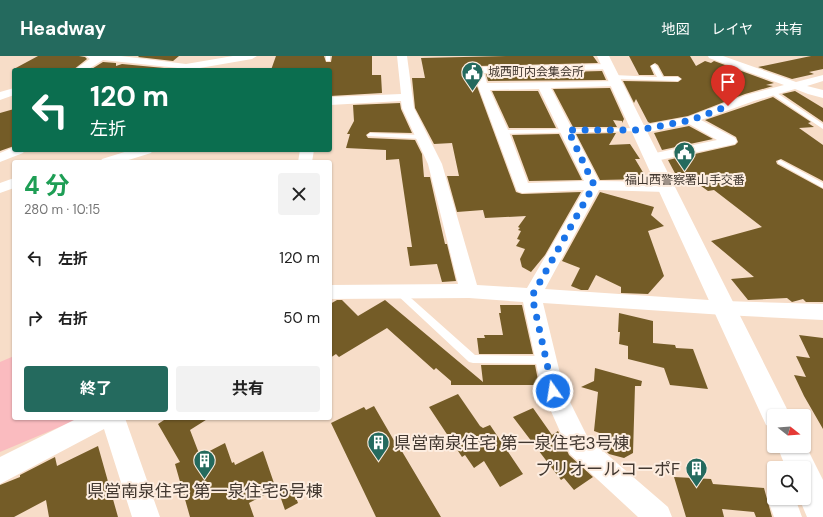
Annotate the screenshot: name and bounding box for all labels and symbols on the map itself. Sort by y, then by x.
public building icon: 城西町内会集会所 [459,59,485,92]
place label: 城西町内会集会所 [488,64,584,80]
pin [711,65,745,106]
public building icon: 福山西警察署山手交番 [672,140,698,173]
place label: 福山西警察署山手交番 [625,172,745,188]
position arrow [532,370,574,412]
north arrow [767,409,811,453]
building icon: 県営南泉住宅 第一泉住宅3号棟 [366,430,392,463]
place label: 県営南泉住宅 第一泉住宅3号棟 [394,432,630,454]
building icon: 県営南泉住宅 第一泉住宅5号棟 [192,448,218,481]
building icon: プリオールコーポF [683,456,709,489]
place label: プリオールコーポF [535,458,680,480]
place label: 県営南泉住宅 第一泉住宅5号棟 [87,480,323,502]

